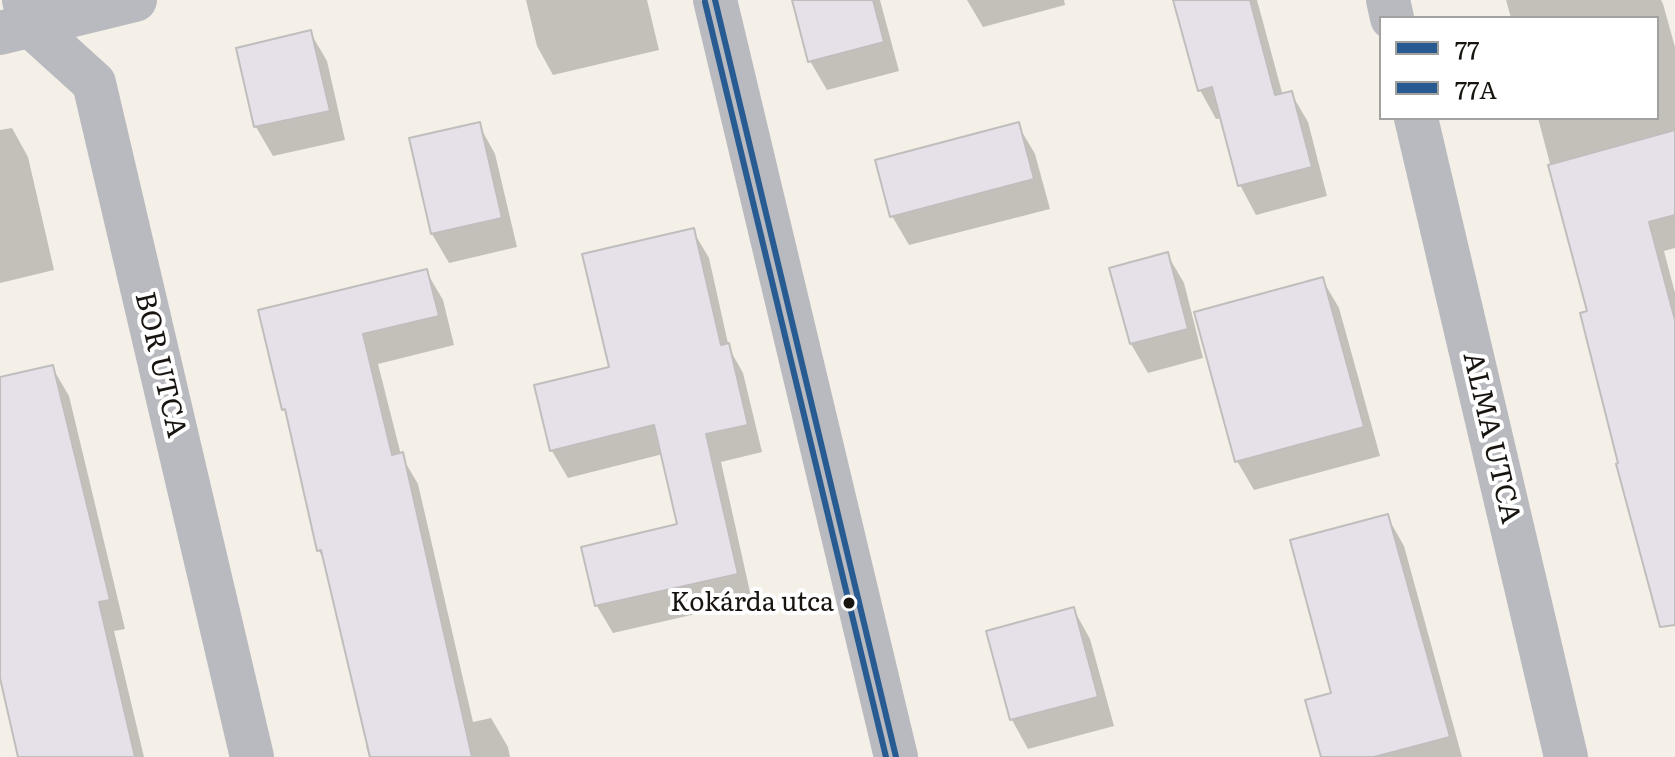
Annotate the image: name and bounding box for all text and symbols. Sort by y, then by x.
legend [1379,16,1659,120]
text: 77 [1455,31,1479,66]
text: 77A [1455,71,1497,106]
street label: BOR UTCA [127,289,193,441]
street label: ALMA UTCA [1455,349,1527,527]
place label: Kokárda utca [670,587,834,619]
marker: Kokárda utca [841,595,857,611]

